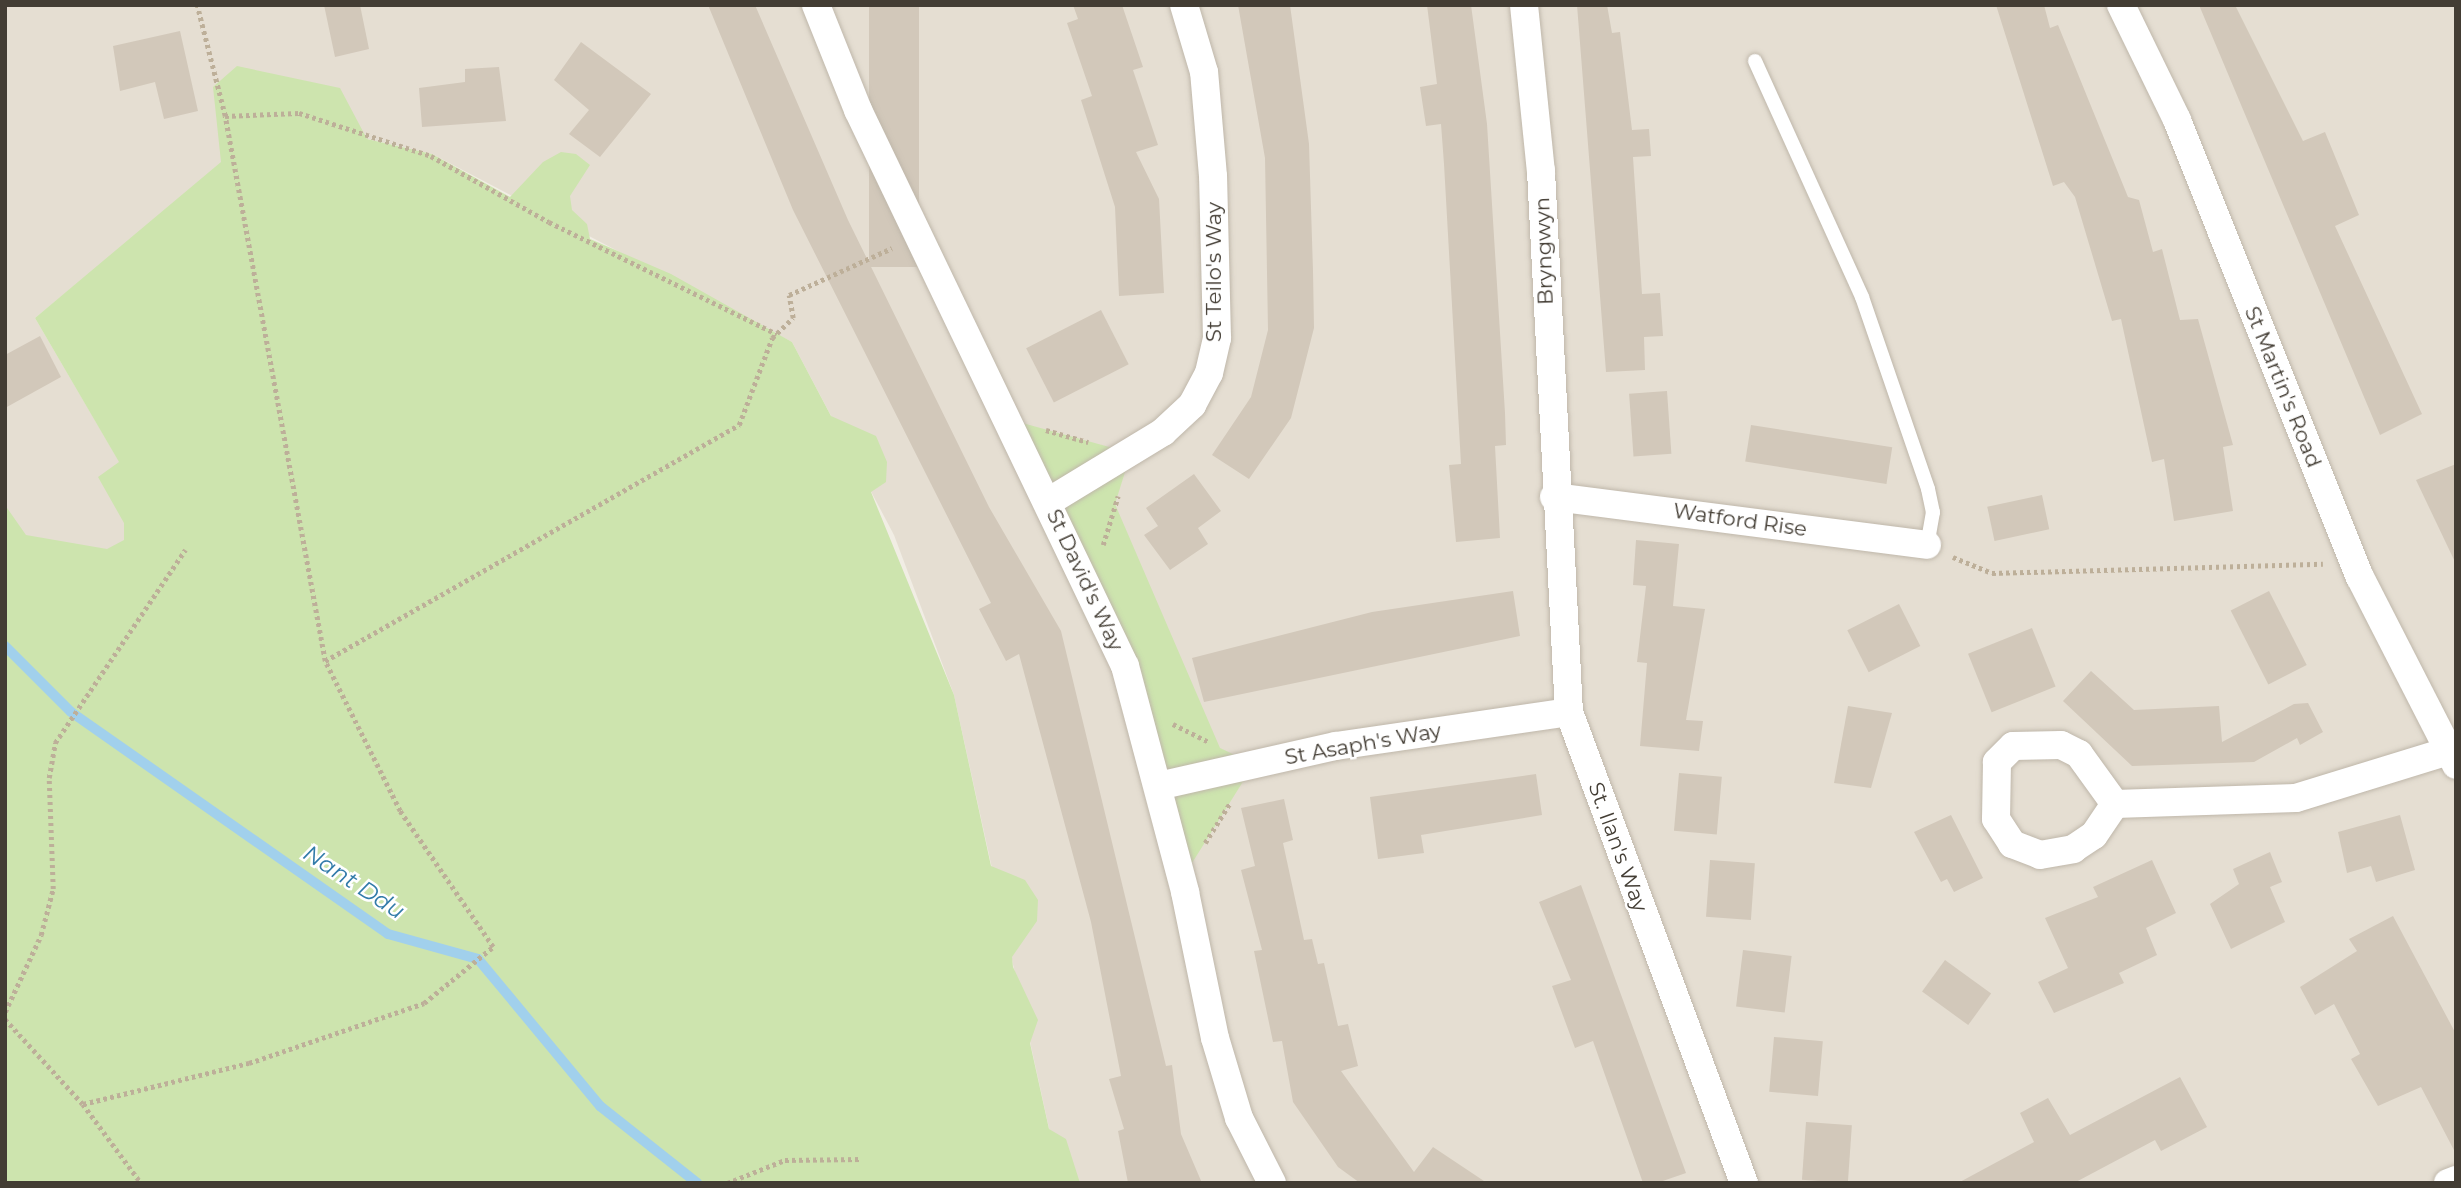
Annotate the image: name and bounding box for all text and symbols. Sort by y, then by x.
street label: Bryngwyn [1530,197,1558,305]
street label: St Teilo's Way [1201,202,1227,342]
street label: St Martin's Road [2239,303,2327,471]
street label: Watford Rise [1671,498,1809,542]
street label: St David's Way [1041,505,1129,655]
street label: St Asaph's Way [1283,718,1443,770]
street label: St. Ilan's Way [1583,779,1653,915]
water label: Nant Ddu [298,839,410,925]

